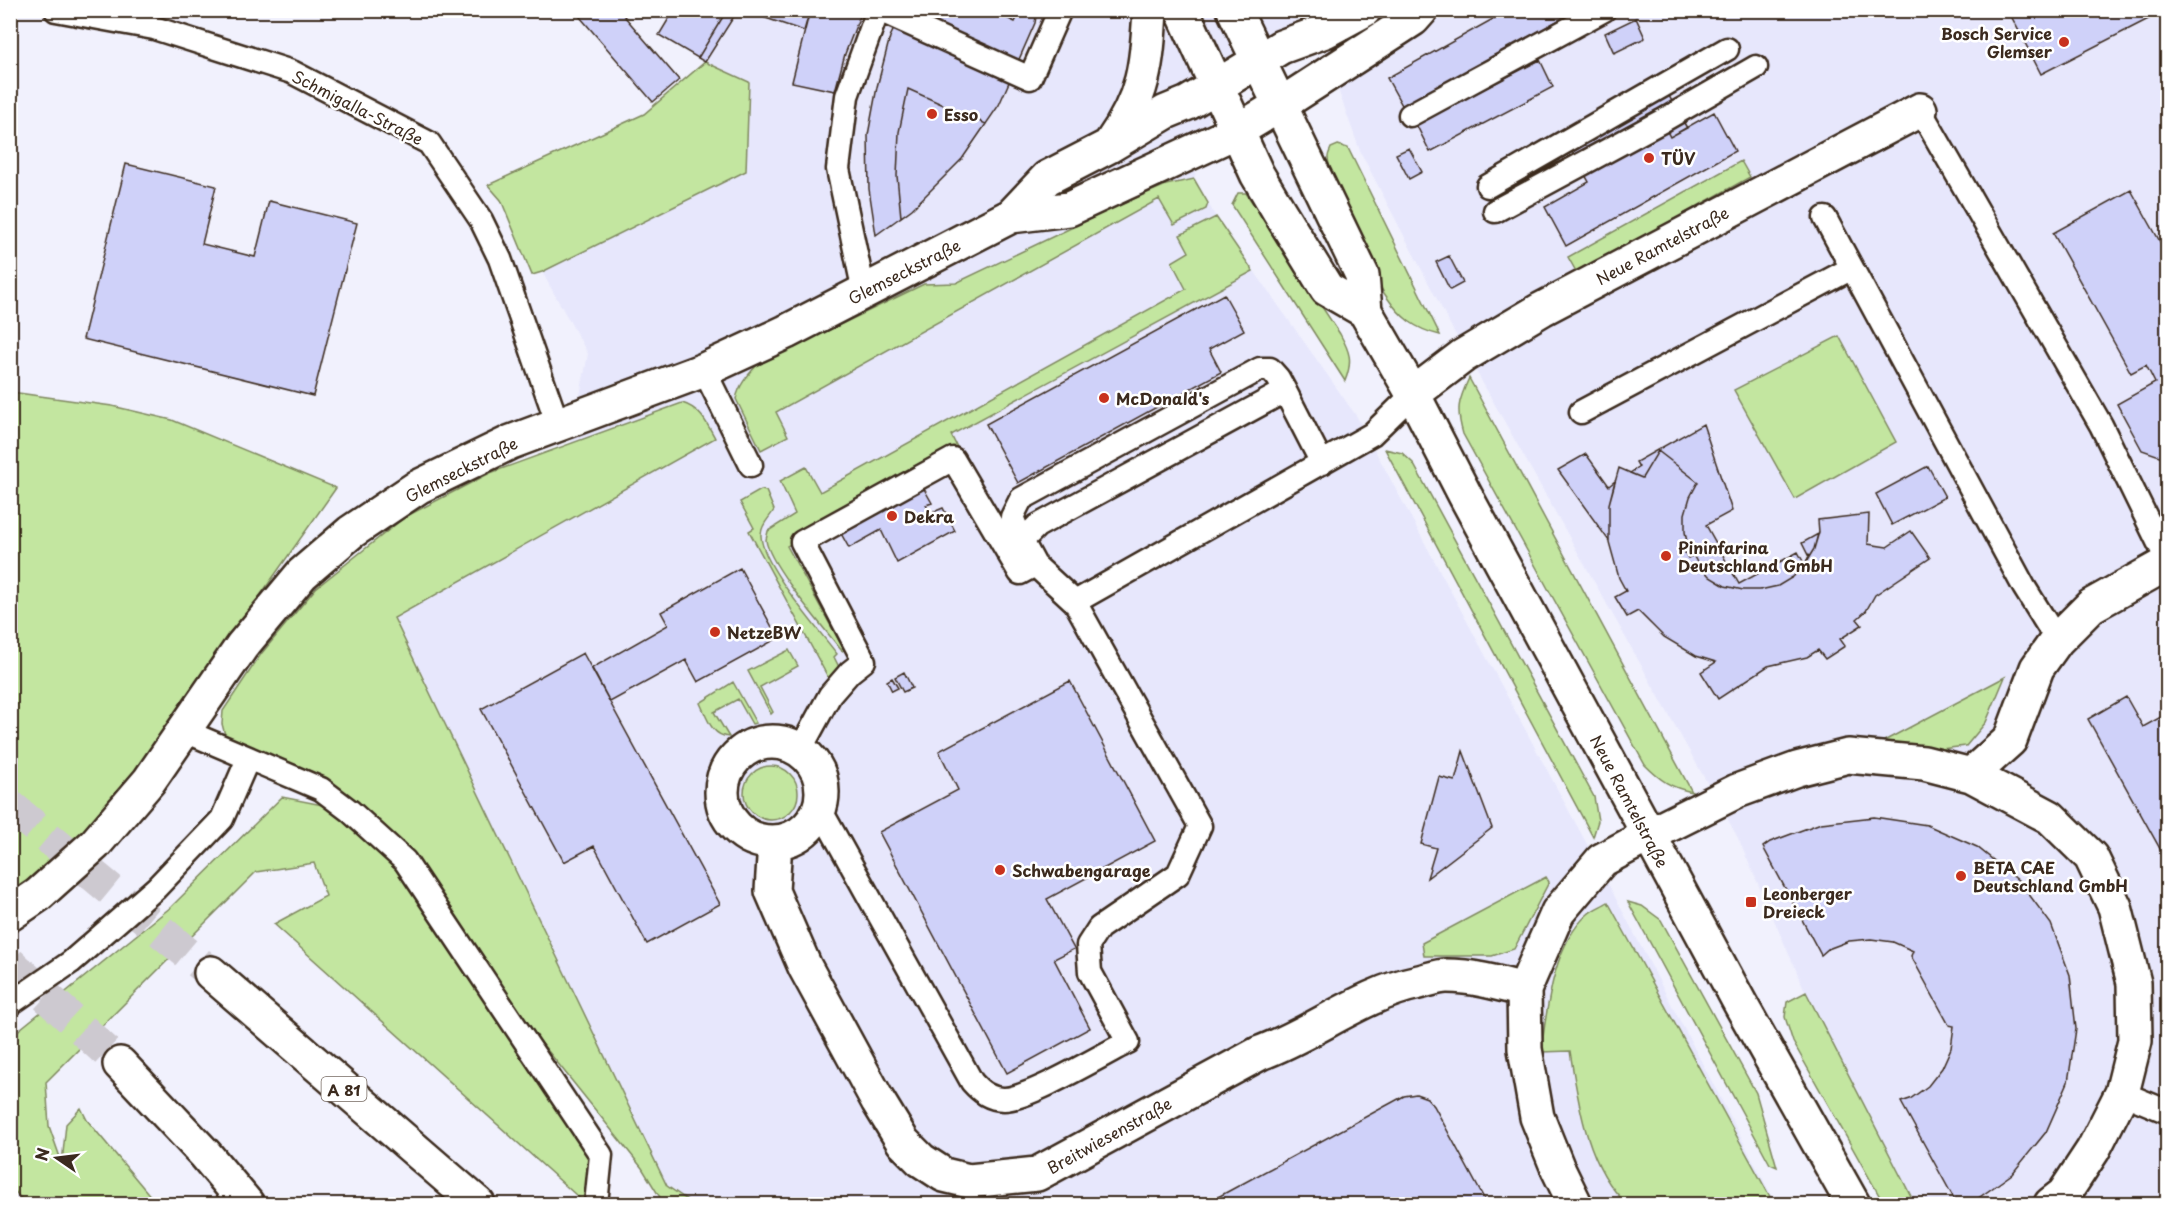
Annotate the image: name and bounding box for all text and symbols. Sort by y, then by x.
place label: Bosch Service Glemser [1941,21,2053,63]
marker: Bosch Service Glemser [2057,35,2071,49]
street label: Schmigalla-Straße [288,64,428,150]
place label: Esso [944,102,978,126]
marker: Esso [925,107,939,121]
place label: TÜV [1661,146,1696,170]
marker: TÜV [1642,151,1656,165]
street label: Neue Ramtelstraße [1591,200,1733,290]
street label: Glemseckstraße [844,232,964,310]
place label: McDonald's [1116,386,1210,410]
marker: McDonald's [1097,391,1111,405]
street label: Glemseckstraße [401,430,521,508]
place label: Dekra [904,504,954,528]
marker: Dekra [885,509,899,523]
place label: Pininfarina Deutschland GmbH [1678,535,1833,577]
marker: Pininfarina Deutschland GmbH [1659,549,1673,563]
place label: NetzeBW [727,620,801,644]
marker: NetzeBW [708,625,722,639]
street label: Neue Ramtelstraße [1585,730,1675,872]
place label: BETA CAE Deutschland GmbH [1973,855,2128,897]
place label: Schwabengarage [1012,858,1151,882]
marker: Schwabengarage [993,863,1007,877]
marker: BETA CAE Deutschland GmbH [1954,869,1968,883]
place label: Leonberger Dreieck [1763,881,1853,923]
marker: Leonberger Dreieck [1744,895,1758,909]
road number: A 81 [322,1077,366,1101]
street label: Breitwiesenstraße [1042,1091,1176,1179]
north arrow [27,1128,87,1188]
text: N [28,1145,55,1163]

